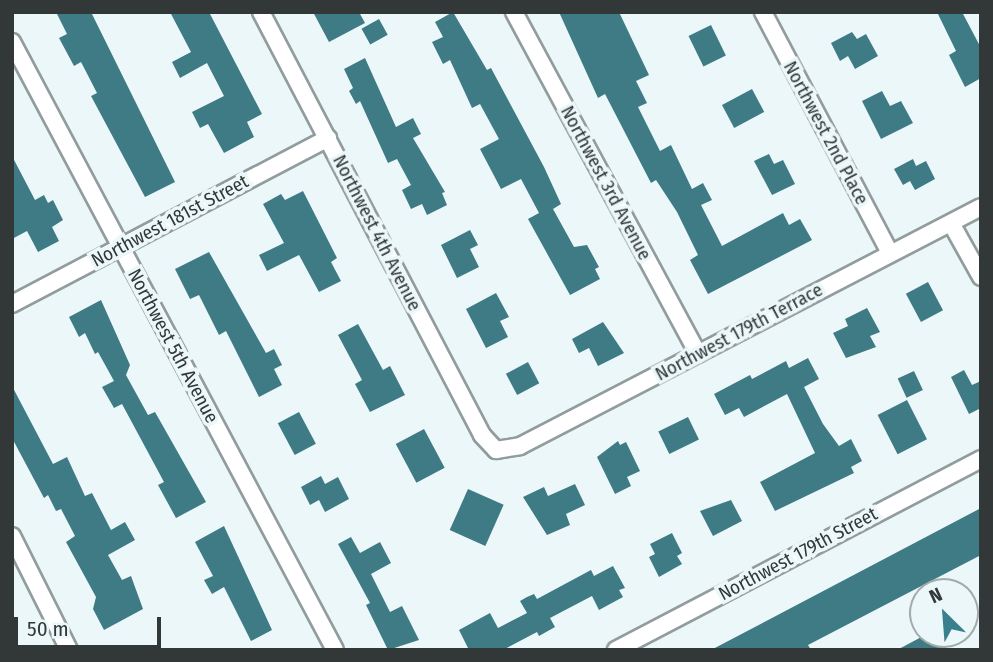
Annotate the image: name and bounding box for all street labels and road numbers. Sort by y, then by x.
street label: Northwest 2nd Place [779,57,873,209]
street label: Northwest 3rd Avenue [556,102,656,264]
street label: Northwest 4th Avenue [328,151,426,315]
street label: Northwest 181st Street [88,170,252,272]
street label: Northwest 5th Avenue [123,265,223,427]
street label: Northwest 179th Terrace [652,278,826,386]
street label: Northwest 179th Street [715,503,881,605]

